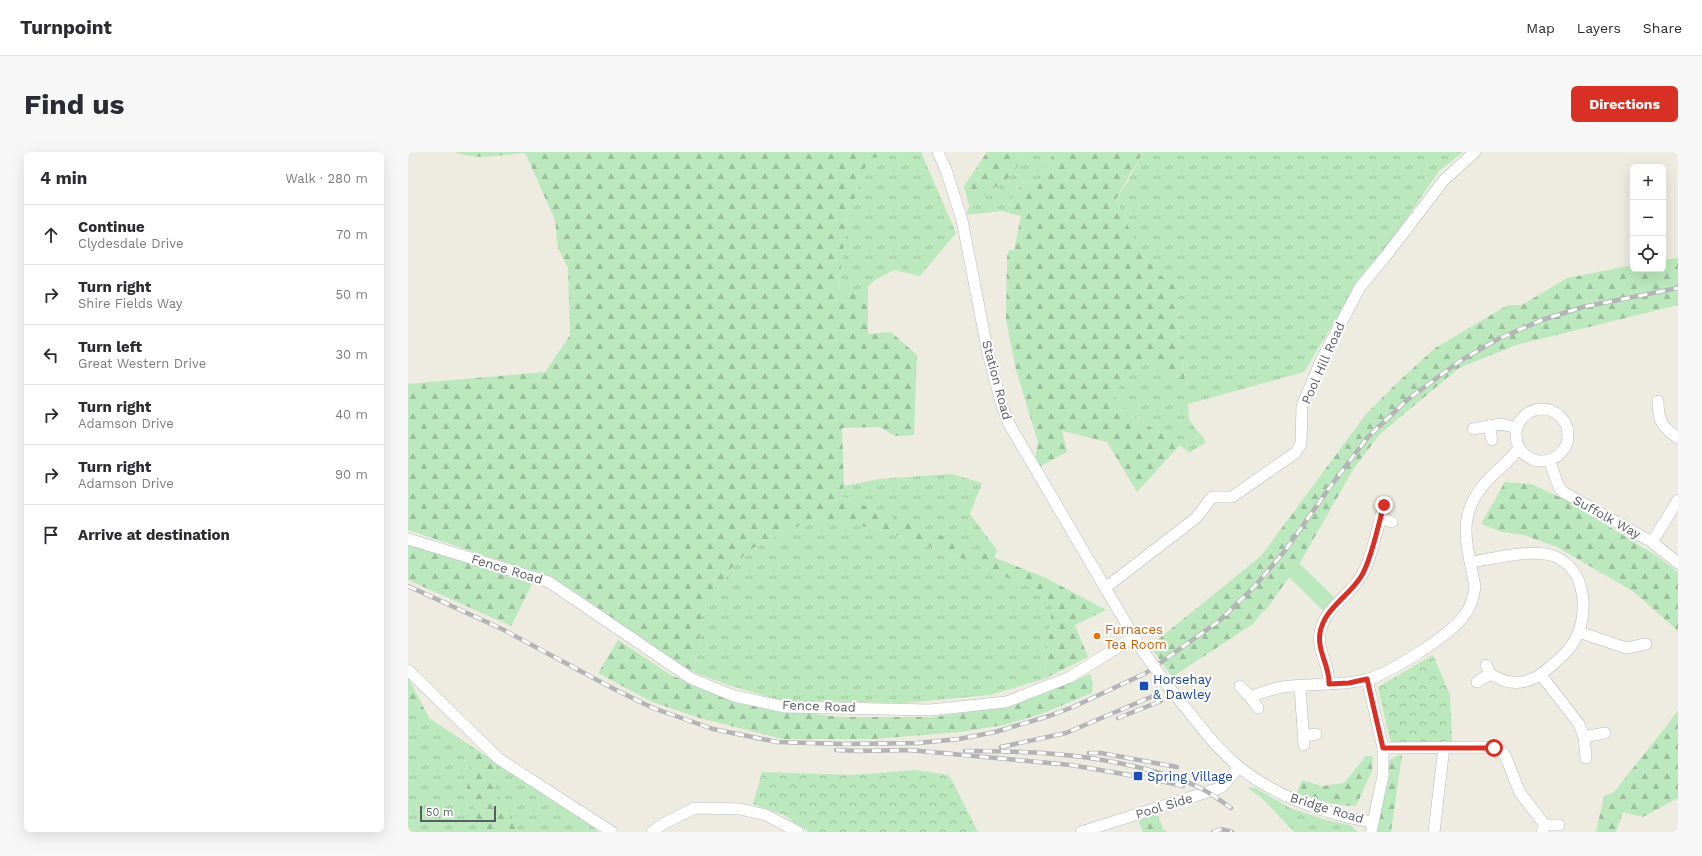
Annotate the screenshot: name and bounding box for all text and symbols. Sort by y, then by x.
text: Turnpoint [20,16,112,39]
text: Map [1526,20,1555,36]
text: Layers [1577,20,1621,36]
text: Share [1643,20,1682,36]
button: Directions [1571,86,1678,122]
text: Find us [24,88,124,121]
map controls [1630,164,1666,272]
button: + [1630,164,1666,200]
text: 4 min [40,168,87,188]
text: Walk · 280 m [285,171,368,186]
button: − [1630,200,1666,236]
text: Continue [78,218,145,236]
icon: ahead [40,224,62,246]
text: 70 m [336,227,368,242]
text: Clydesdale Drive [78,236,184,251]
button: locate [1630,236,1666,272]
text: Turn right [78,278,151,296]
icon: right [40,284,62,306]
text: 50 m [336,287,368,302]
text: Shire Fields Way [78,296,183,311]
street label: Pool Hill Road [1298,320,1348,406]
text: Turn left [78,338,142,356]
street label: Station Road [979,339,1015,421]
icon: left [40,344,62,366]
text: 30 m [336,347,368,362]
text: Great Western Drive [78,356,206,371]
text: Turn right [78,398,151,416]
icon: right [40,404,62,426]
text: 40 m [335,407,368,422]
text: Adamson Drive [78,416,174,431]
text: Turn right [78,458,151,476]
icon: right [40,464,62,486]
text: 90 m [335,467,368,482]
text: Adamson Drive [78,476,174,491]
street label: Suffolk Way [1571,492,1644,542]
route end [1375,496,1393,514]
icon: arrive [40,524,62,546]
text: Arrive at destination [78,526,230,544]
street label: Fence Road [470,551,544,587]
place label: Furnaces Tea Room [1105,622,1167,652]
marker: Furnaces Tea Room [1092,631,1102,641]
place label: Horsehay & Dawley [1153,672,1212,702]
marker: Horsehay & Dawley [1138,680,1150,692]
street label: Fence Road [782,697,856,715]
route start [1485,739,1503,757]
place label: Spring Village [1147,769,1233,784]
marker: Spring Village [1132,770,1144,782]
street label: Pool Side [1134,790,1194,822]
street label: Bridge Road [1288,790,1366,826]
scale bar [420,804,496,823]
text: 50 m [426,806,453,819]

